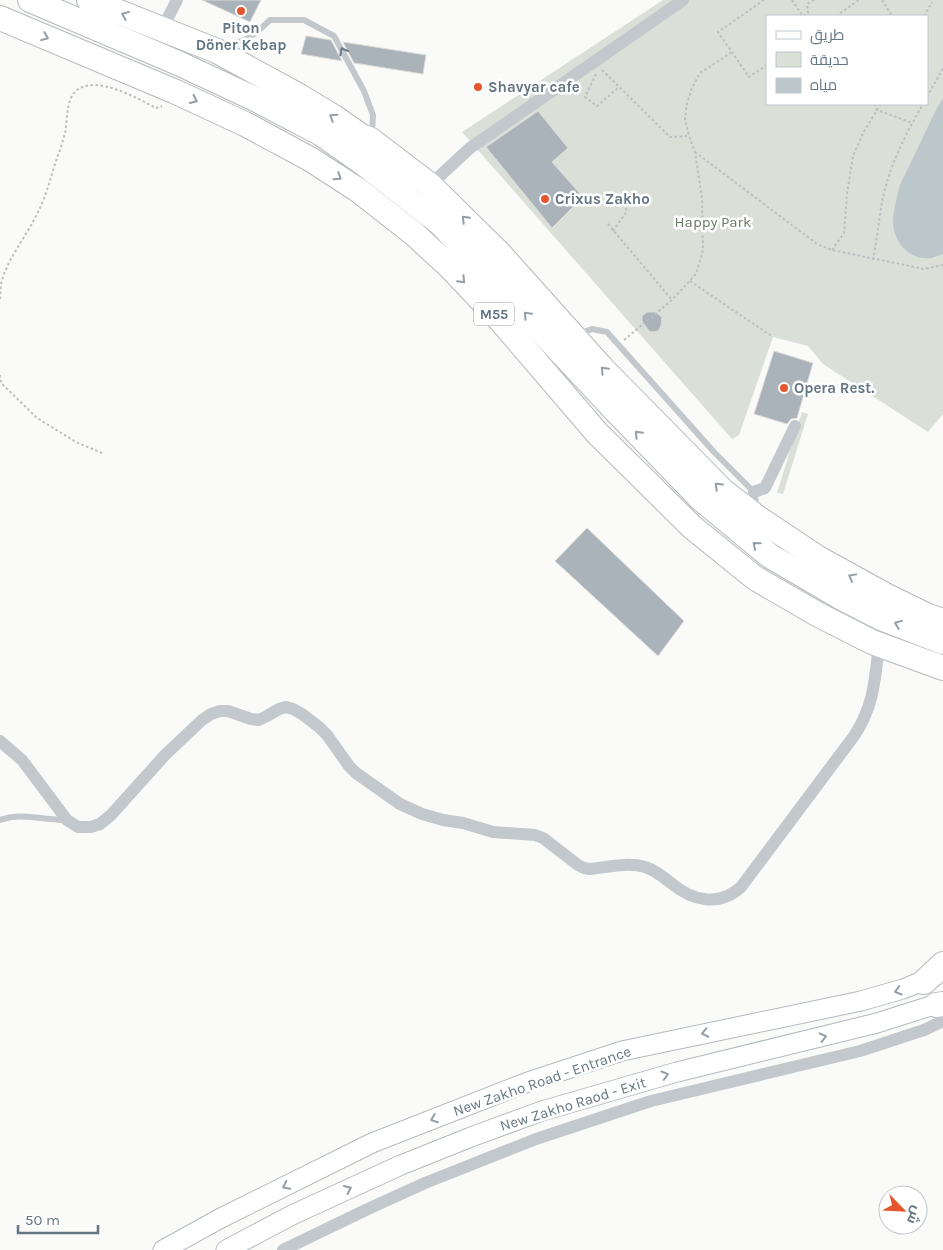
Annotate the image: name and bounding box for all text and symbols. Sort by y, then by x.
marker: Piton Döner Kebap [235,5,247,17]
one-way arrow [121,10,130,21]
legend [766,15,928,105]
place label: Piton Döner Kebap [196,19,286,54]
text: طريق [810,26,844,45]
one-way arrow [40,31,49,42]
one-way arrow [339,47,349,56]
text: حديقة [810,51,849,69]
text: مياه [810,76,837,94]
place label: Shavyar cafe [488,78,580,96]
marker: Shavyar cafe [472,81,484,93]
one-way arrow [189,94,198,105]
one-way arrow [330,114,339,123]
one-way arrow [332,171,341,180]
place label: Crixus Zakho [555,190,650,208]
marker: Crixus Zakho [539,193,551,205]
park label: Happy Park [675,213,751,231]
one-way arrow [462,216,471,225]
one-way arrow [456,275,465,284]
road number: M55 [474,302,514,326]
one-way arrow [524,312,533,321]
one-way arrow [601,366,610,375]
place label: Opera Rest. [794,379,874,397]
marker: Opera Rest. [778,382,790,394]
one-way arrow [635,431,644,440]
one-way arrow [714,483,723,492]
one-way arrow [753,542,762,550]
one-way arrow [848,573,857,583]
one-way arrow [894,620,902,630]
one-way arrow [894,985,903,995]
one-way arrow [701,1027,710,1038]
one-way arrow [819,1032,828,1043]
street label: New Zakho Road - Entrance [451,1042,633,1120]
one-way arrow [661,1071,669,1081]
street label: New Zakho Raod - Exit [498,1073,649,1135]
one-way arrow [430,1113,439,1123]
one-way arrow [282,1180,291,1190]
one-way arrow [343,1185,352,1195]
north arrow [878,1185,928,1235]
scale bar [18,1202,98,1234]
text: ش [903,1203,926,1227]
text: 50 m [25,1211,60,1229]

